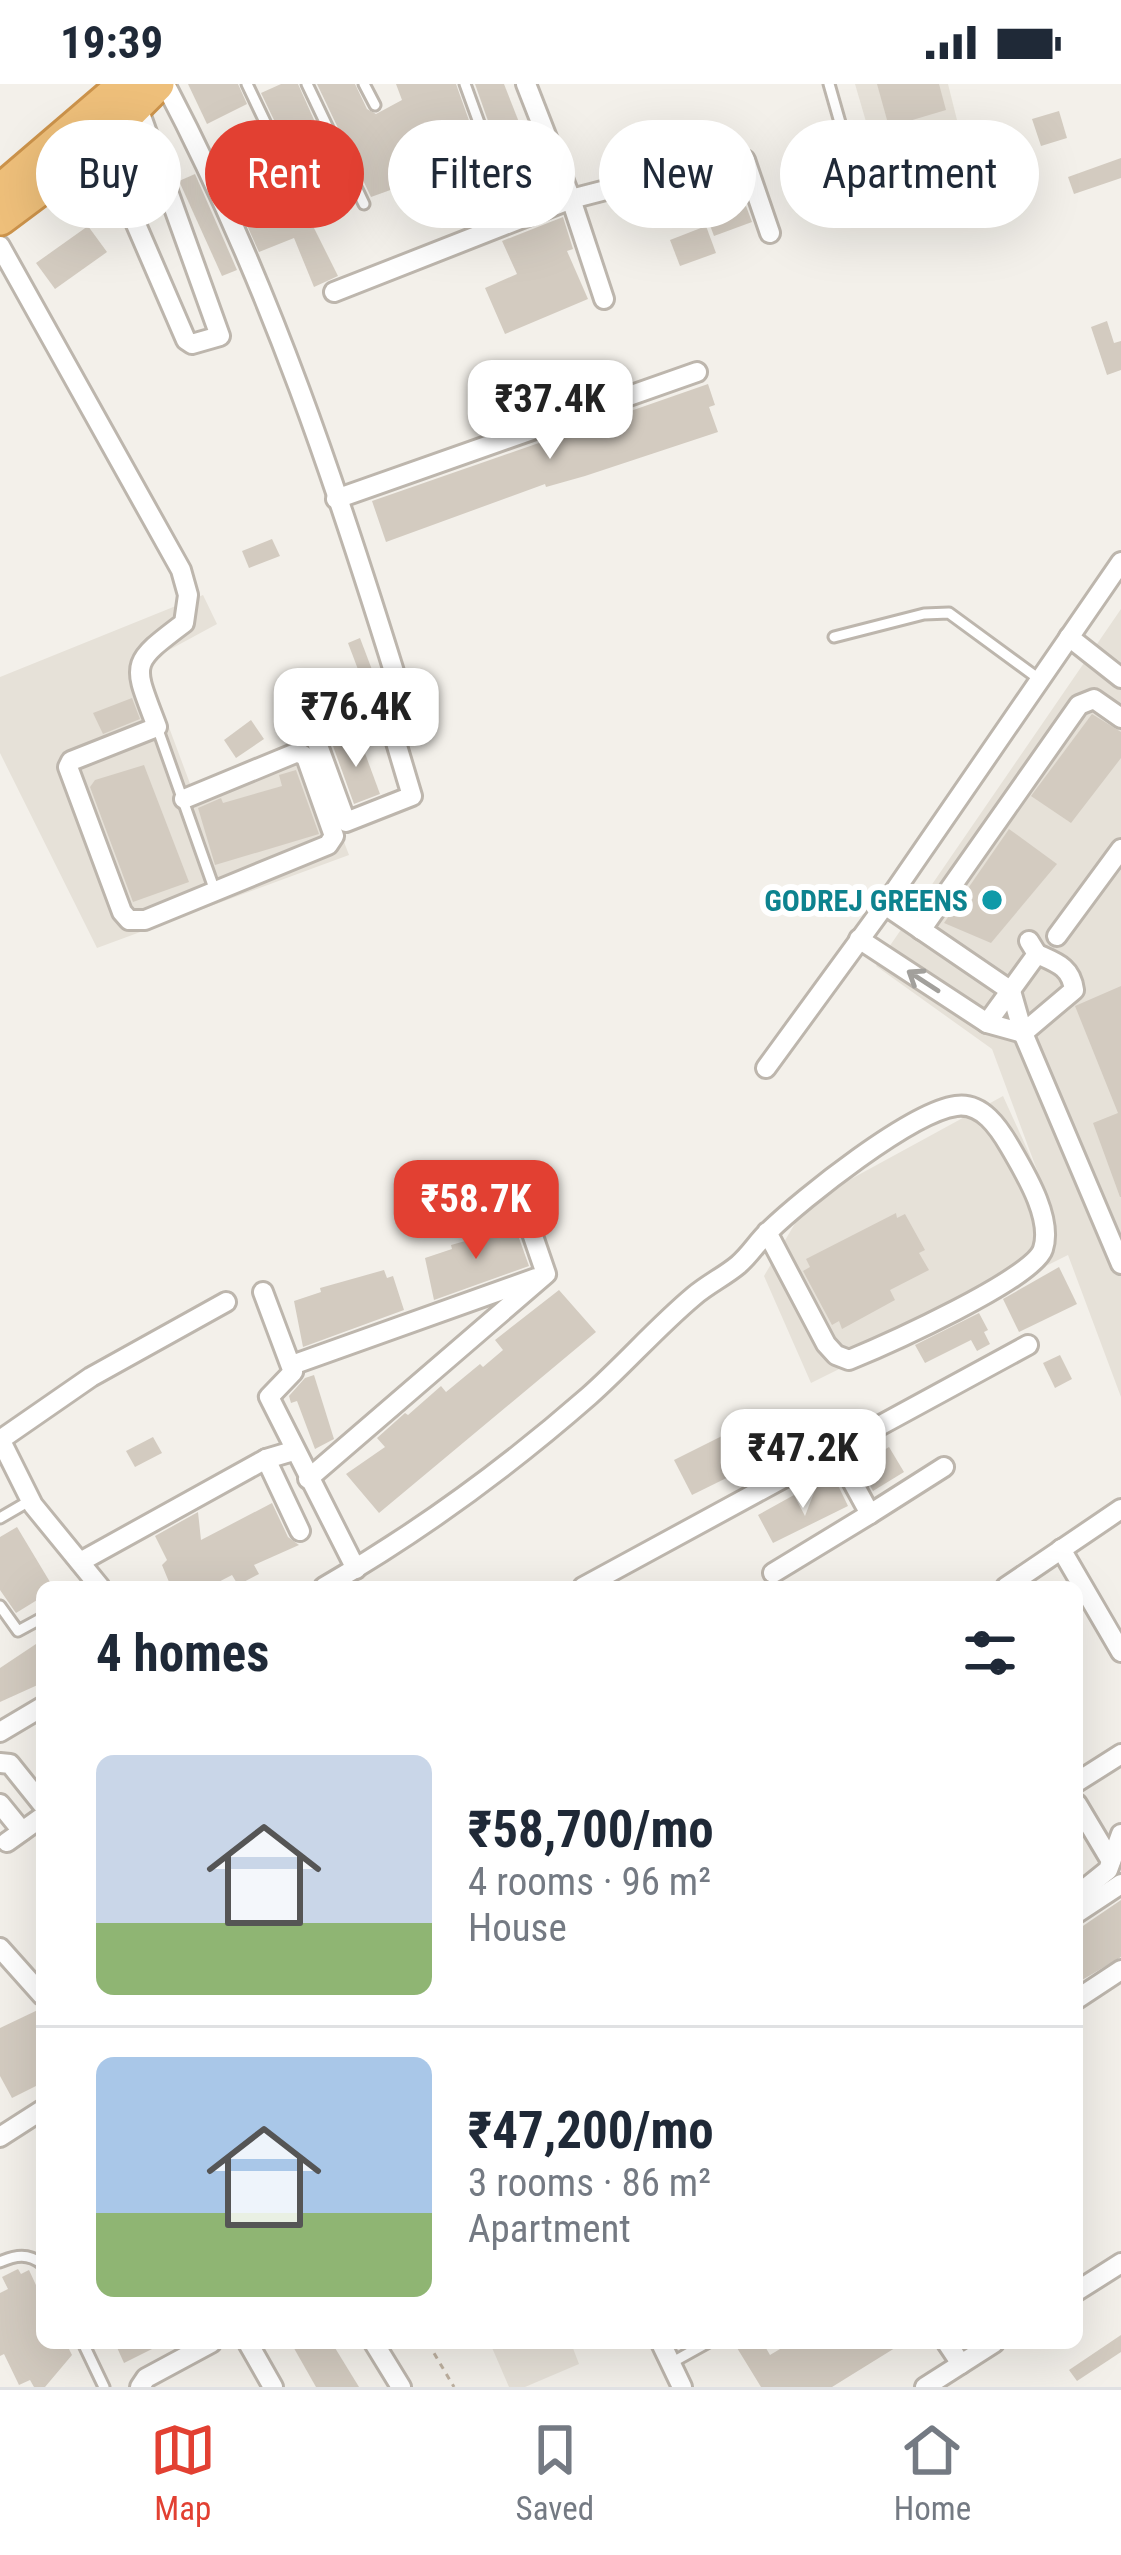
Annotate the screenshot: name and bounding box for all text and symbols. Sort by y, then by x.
text: 19:39 [60,16,163,69]
chip: Buy [36,120,181,228]
chip: Rent [205,120,364,228]
chip: Filters [388,120,575,228]
chip: New [599,120,756,228]
chip: Apartment [780,120,1039,228]
pin: ₹37.4K [452,360,648,462]
text: ₹37.4K [495,376,605,422]
pin: ₹76.4K [258,668,454,770]
text: ₹76.4K [301,684,411,730]
place label: GODREJ GREENS [764,883,968,918]
marker: GODREJ GREENS [979,887,1005,913]
one-way arrow [907,969,941,994]
pin: ₹58.7K [378,1160,574,1262]
text: ₹58.7K [421,1176,531,1222]
pin: ₹47.2K [705,1409,901,1511]
text: ₹47.2K [748,1425,858,1471]
icon: filters [957,1620,1023,1686]
text: 4 homes [96,1624,269,1683]
text: ₹58,700/mo [468,1800,714,1859]
icon: home [192,1803,336,1947]
text: 4 rooms · 96 m² [468,1859,711,1905]
text: House [468,1905,567,1951]
text: ₹47,200/mo [468,2101,714,2160]
icon: home [192,2105,336,2249]
text: 3 rooms · 86 m² [468,2160,711,2206]
text: Apartment [468,2206,631,2252]
tab: Map [150,2417,216,2528]
tab: Saved [516,2417,594,2528]
tab: Home [894,2417,971,2528]

